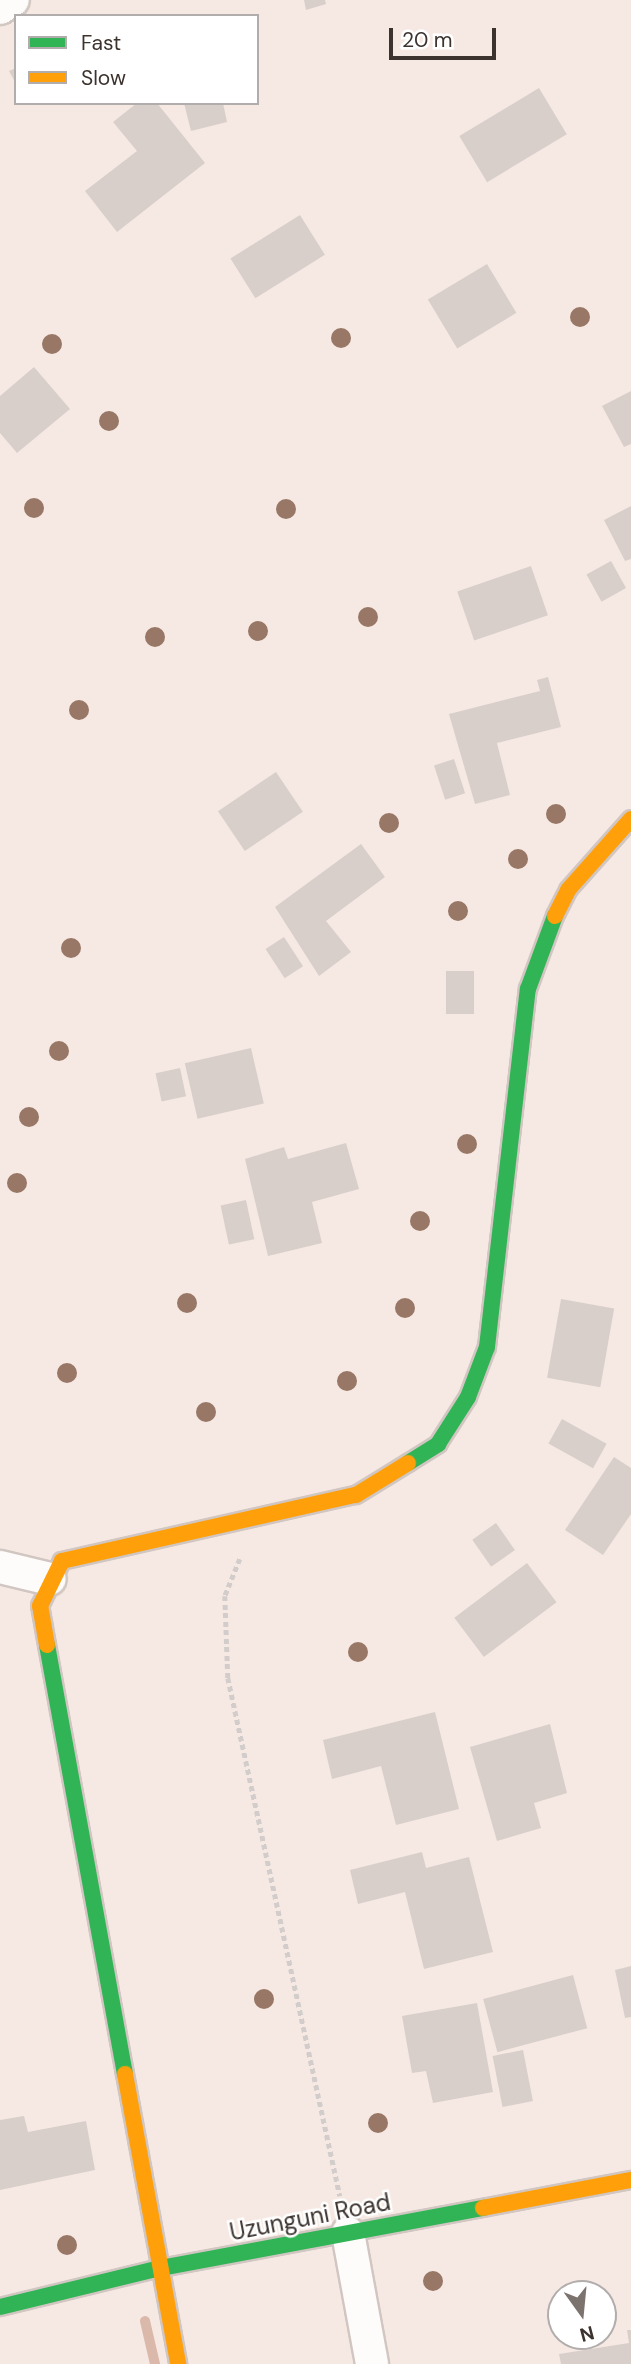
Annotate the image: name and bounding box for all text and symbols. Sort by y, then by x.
legend [14,14,259,105]
scale bar [393,14,500,58]
text: 20 m [402,26,453,54]
text: Fast [81,29,121,57]
text: Slow [81,64,126,92]
street label: Uzunguni Road [227,2187,393,2247]
north arrow [547,2280,617,2350]
text: N [577,2320,597,2348]

